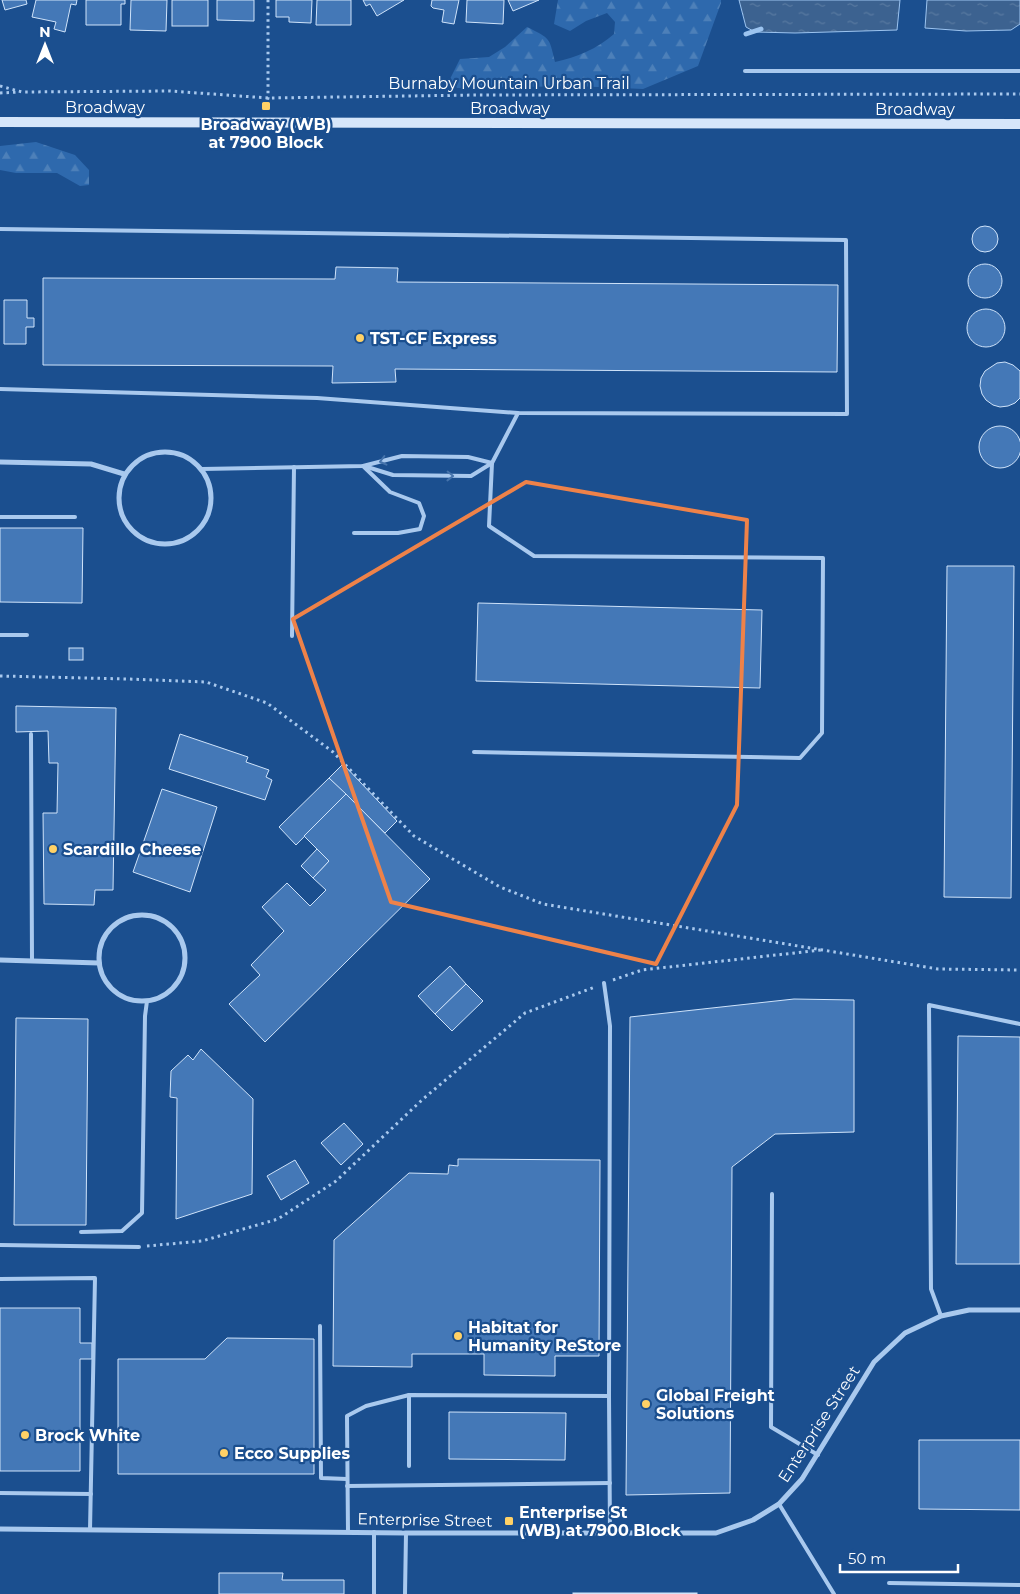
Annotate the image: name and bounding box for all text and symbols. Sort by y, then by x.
north arrow [20,20,70,70]
text: N [39,23,51,41]
street label: Burnaby Mountain Urban Trail [388,74,630,93]
street label: Broadway [65,98,145,117]
street label: Broadway [470,99,550,118]
marker: Broadway (WB) at 7900 Block [260,100,272,112]
street label: Broadway [875,100,955,119]
place label: Broadway (WB) at 7900 Block [201,115,331,152]
place label: TST-CF Express [370,329,497,348]
marker: TST-CF Express [354,332,366,344]
one-way arrow [378,455,387,466]
one-way arrow [446,471,454,481]
place label: Scardillo Cheese [63,840,201,859]
marker: Scardillo Cheese [47,843,59,855]
place label: Habitat for Humanity ReStore [468,1318,621,1355]
marker: Habitat for Humanity ReStore [452,1330,464,1342]
street label: Enterprise Street [774,1362,864,1486]
place label: Global Freight Solutions [656,1386,775,1423]
marker: Global Freight Solutions [640,1398,652,1410]
place label: Brock White [35,1426,140,1445]
marker: Brock White [19,1429,31,1441]
place label: Ecco Supplies [234,1444,350,1463]
marker: Ecco Supplies [218,1447,230,1459]
place label: Enterprise St (WB) at 7900 Block [519,1503,681,1540]
street label: Enterprise Street [357,1509,493,1531]
marker: Enterprise St (WB) at 7900 Block [503,1515,515,1527]
scale bar [840,1542,958,1574]
text: 50 m [848,1549,886,1568]

